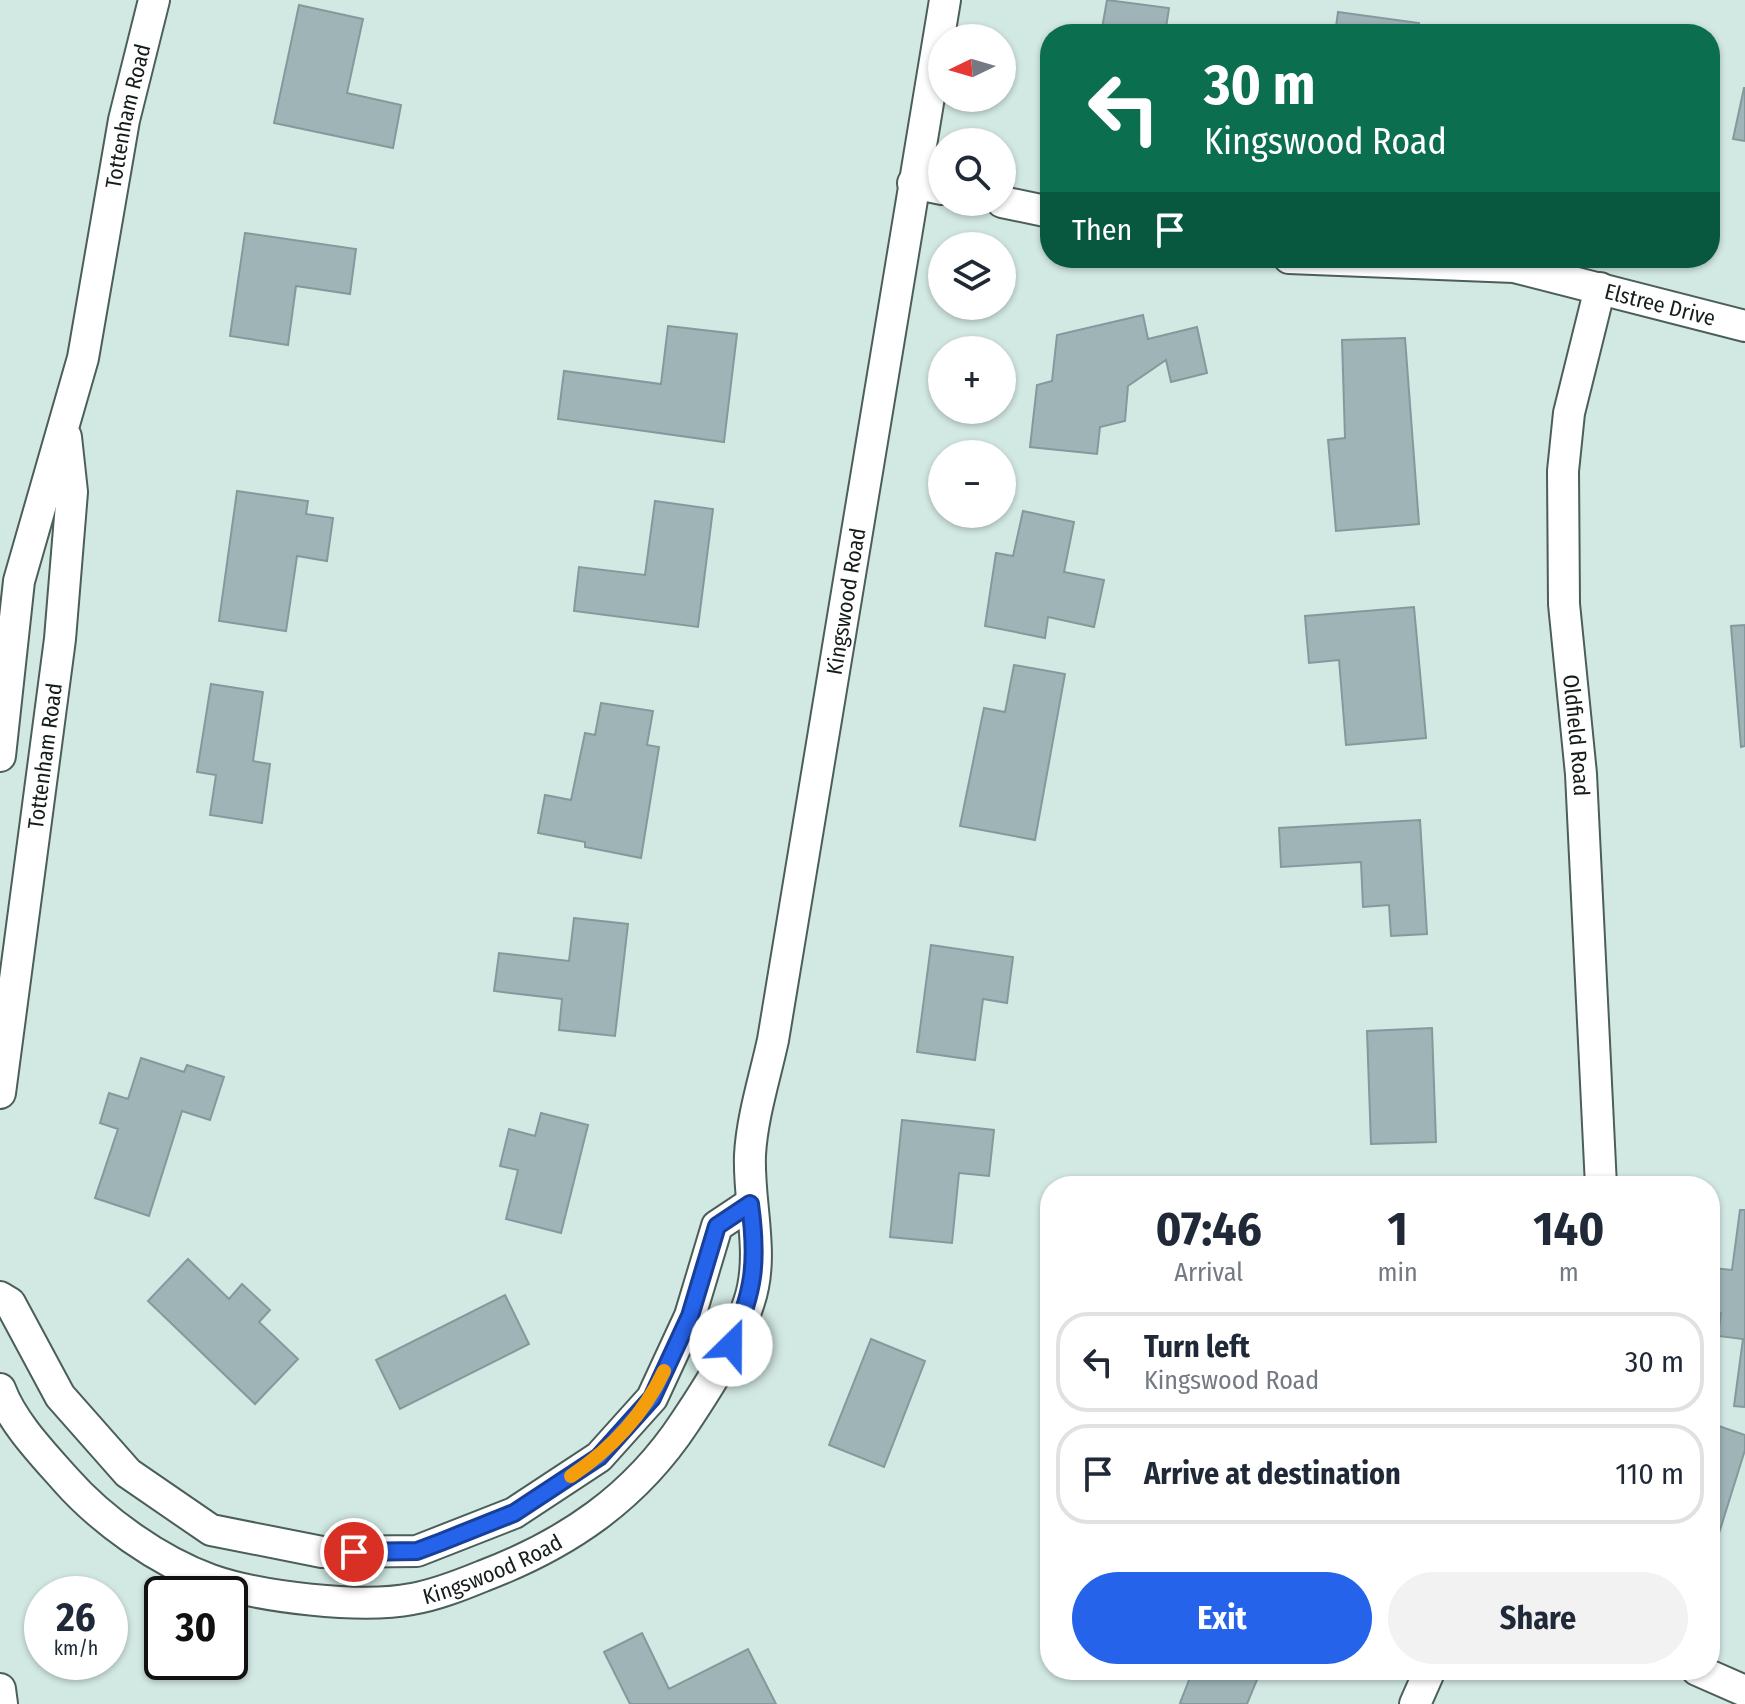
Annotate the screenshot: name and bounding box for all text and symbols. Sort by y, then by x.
north arrow [928,24,1016,112]
map controls [928,24,1016,528]
street label: Tottenham Road [99,41,156,190]
text: 30 m [1204,52,1315,119]
icon: left [1072,56,1176,160]
text: Kingswood Road [1204,120,1447,164]
button: search [928,128,1016,216]
icon: arrive [1148,208,1192,252]
text: Then [1072,212,1132,248]
button: layers [928,232,1016,320]
street label: Elstree Drive [1602,277,1718,331]
button: + [928,336,1016,424]
button: − [928,440,1016,528]
street label: Kingswood Road [820,526,871,677]
street label: Oldfield Road [1558,673,1596,797]
street label: Tottenham Road [22,681,68,831]
text: 07:46 [1156,1200,1262,1258]
text: 1 [1387,1200,1408,1258]
text: 140 [1533,1200,1604,1258]
text: Arrival [1174,1257,1243,1288]
text: min [1377,1257,1418,1288]
text: m [1559,1257,1579,1288]
position arrow [689,1303,773,1387]
text: Turn left [1144,1329,1250,1365]
icon: left [1076,1340,1120,1384]
text: 30 m [1625,1344,1684,1380]
text: Kingswood Road [1144,1365,1319,1396]
icon: arrive [1076,1452,1120,1496]
text: Arrive at destination [1144,1456,1401,1492]
text: 110 m [1615,1456,1684,1492]
pin [320,1518,388,1586]
street label: Kingswood Road [420,1528,567,1610]
icon: arrive [332,1530,376,1574]
button: Exit [1072,1572,1372,1664]
button: Share [1388,1572,1688,1664]
speed limit sign: 30 [144,1576,248,1680]
text: 26 [56,1594,96,1642]
text: km/h [54,1636,98,1660]

